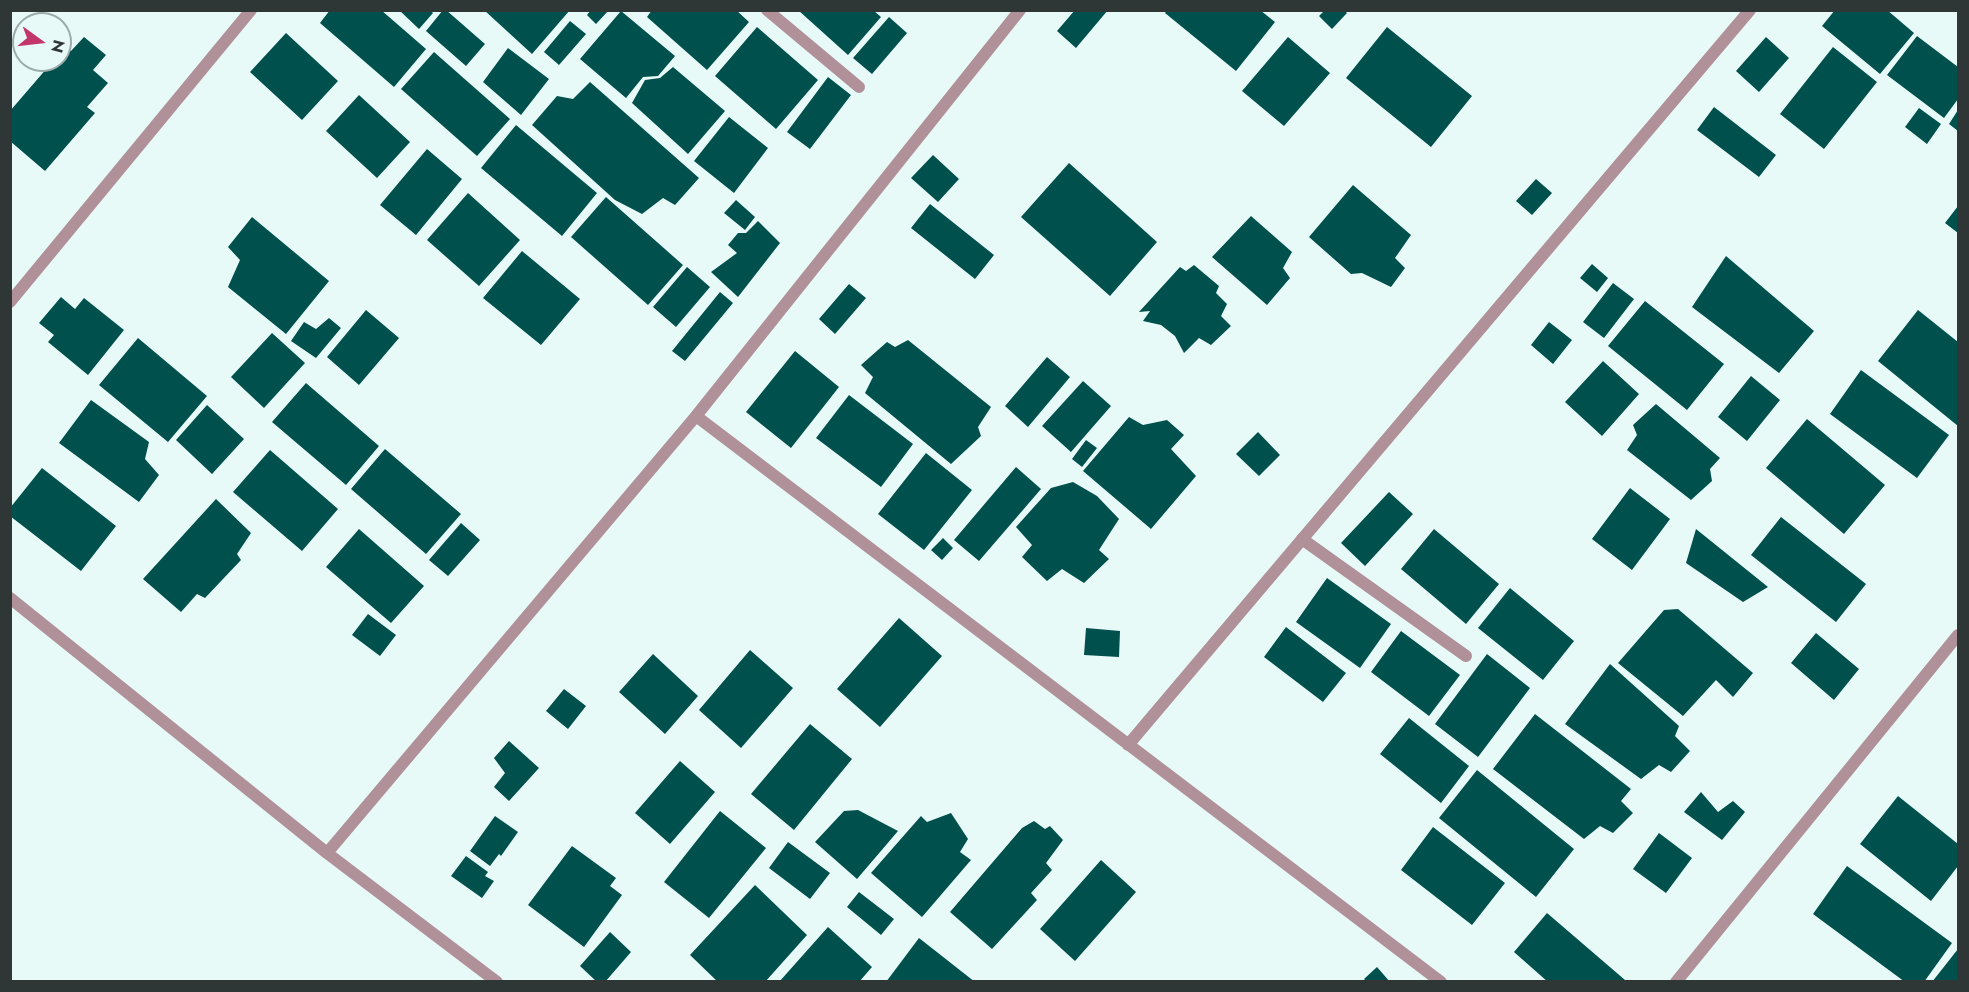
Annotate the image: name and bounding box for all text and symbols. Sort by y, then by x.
north arrow [12,12,72,72]
text: N [45,37,71,55]

